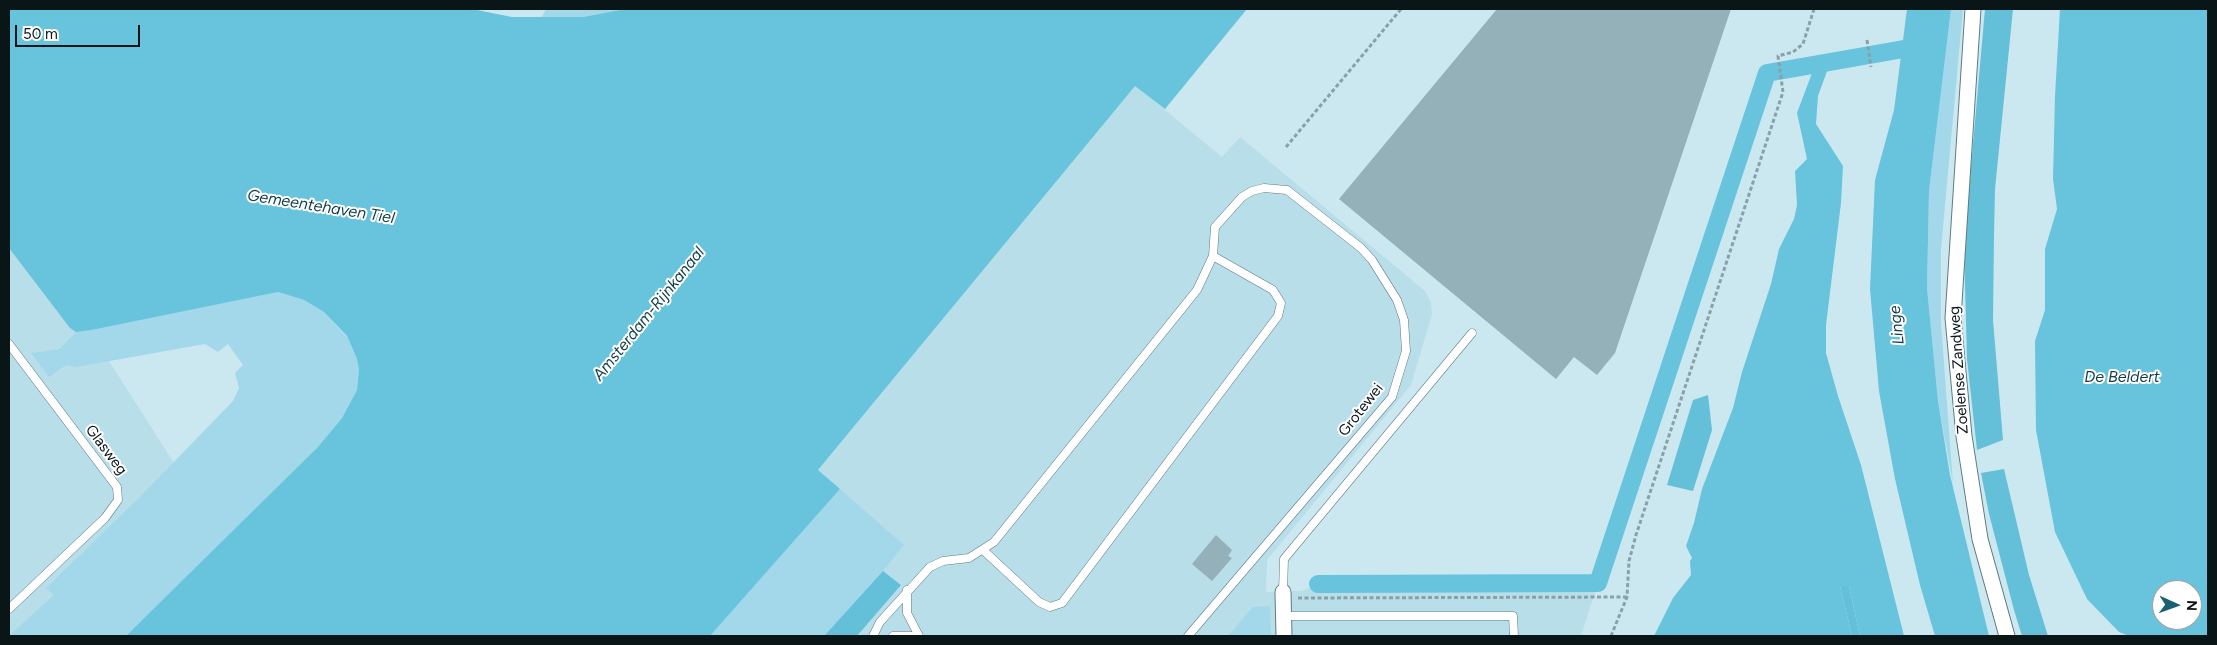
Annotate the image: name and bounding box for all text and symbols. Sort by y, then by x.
scale bar [18,15,142,47]
text: 50 m [23,25,58,43]
water label: Gemeentehaven Tiel [246,186,396,228]
water label: Amsterdam-Rijnkanaal [589,243,709,385]
water label: Linge [1885,305,1909,345]
street label: Zoelense Zandweg [1946,305,1972,435]
water label: De Beldert [2084,367,2160,387]
street label: Grotewei [1335,380,1387,440]
street label: Glasweg [81,421,131,479]
north arrow [2152,580,2202,630]
text: N [2183,600,2200,611]

